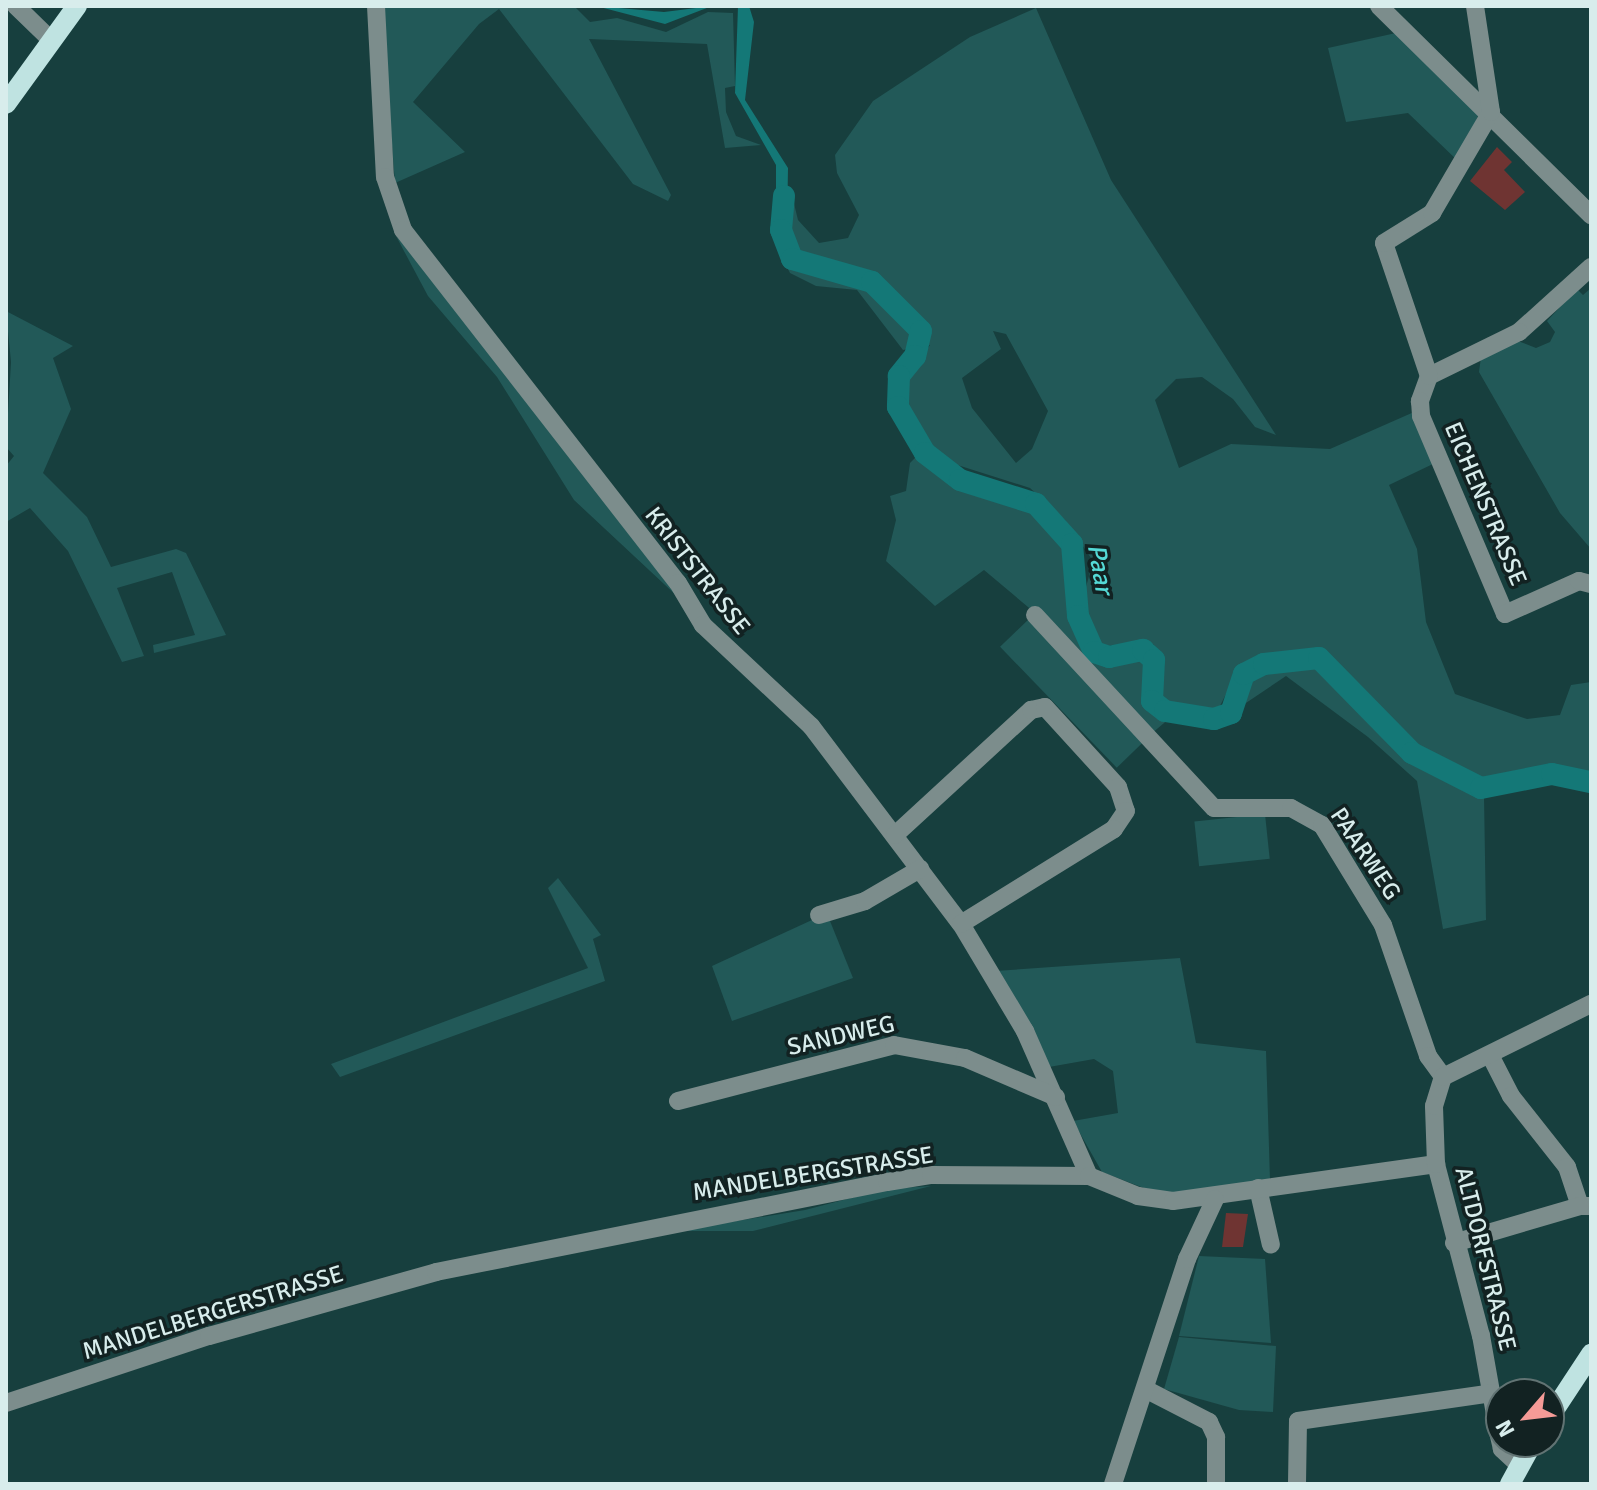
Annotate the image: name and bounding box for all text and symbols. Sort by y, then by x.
street label: EICHENSTRASSE [1438,418,1532,590]
street label: KRISTSTRASSE [638,501,756,641]
water label: Paar [1079,542,1119,596]
street label: PAARWEG [1324,802,1406,906]
street label: SANDWEG [785,1010,897,1062]
street label: MANDELBERGSTRASSE [691,1141,935,1207]
street label: ALTDORFSTRASSE [1448,1164,1522,1354]
street label: MANDELBERGERSTRASSE [79,1260,347,1366]
north arrow [1485,1378,1565,1458]
text: N [1490,1415,1521,1442]

